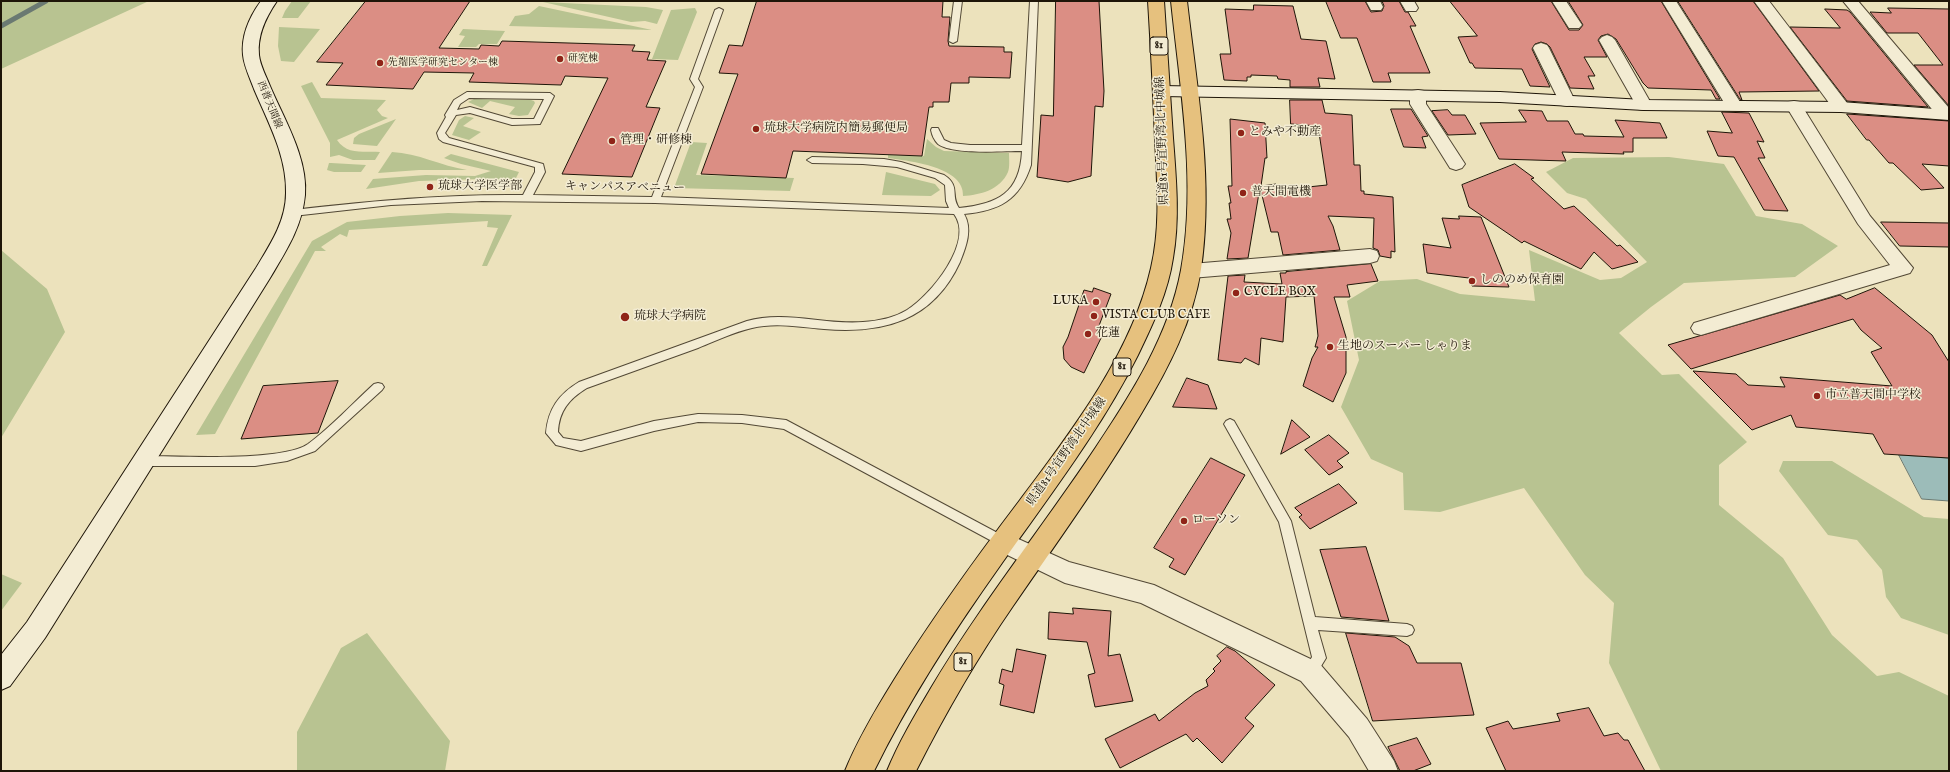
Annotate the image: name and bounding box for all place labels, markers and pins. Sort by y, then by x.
place label: 研究棟 [568,53,598,65]
marker: 研究棟 [555,54,565,64]
place label: 先端医学研究センター棟 [388,57,498,69]
marker: 先端医学研究センター棟 [375,58,385,68]
place label: 琉球大学病院内簡易郵便局 [764,122,908,136]
marker: 琉球大学病院内簡易郵便局 [751,124,761,134]
place label: とみや不動産 [1249,126,1321,140]
marker: とみや不動産 [1236,128,1246,138]
place label: 管理・研修棟 [620,134,692,148]
marker: 管理・研修棟 [607,136,617,146]
place label: 琉球大学医学部 [438,180,522,194]
marker: 琉球大学医学部 [425,182,435,192]
place label: 普天間電機 [1251,186,1311,200]
marker: 普天間電機 [1238,188,1248,198]
place label: しののめ保育園 [1480,274,1564,288]
marker: しののめ保育園 [1467,276,1477,286]
place label: CYCLE BOX [1244,286,1316,300]
marker: CYCLE BOX [1231,288,1241,298]
place label: LUKA [1053,295,1088,309]
marker: LUKA [1091,297,1101,307]
place label: VISTA CLUB CAFE [1102,309,1210,323]
place label: 琉球大学病院 [634,310,706,324]
marker: 琉球大学病院 [619,311,631,323]
marker: VISTA CLUB CAFE [1089,311,1099,321]
place label: 花蓮 [1096,327,1120,341]
marker: 花蓮 [1083,329,1093,339]
place label: 生地のスーパー しゃりま [1338,340,1472,354]
marker: 生地のスーパー しゃりま [1325,342,1335,352]
place label: 市立普天間中学校 [1825,389,1921,403]
marker: 市立普天間中学校 [1812,391,1822,401]
place label: ローソン [1192,514,1240,528]
marker: ローソン [1179,516,1189,526]

